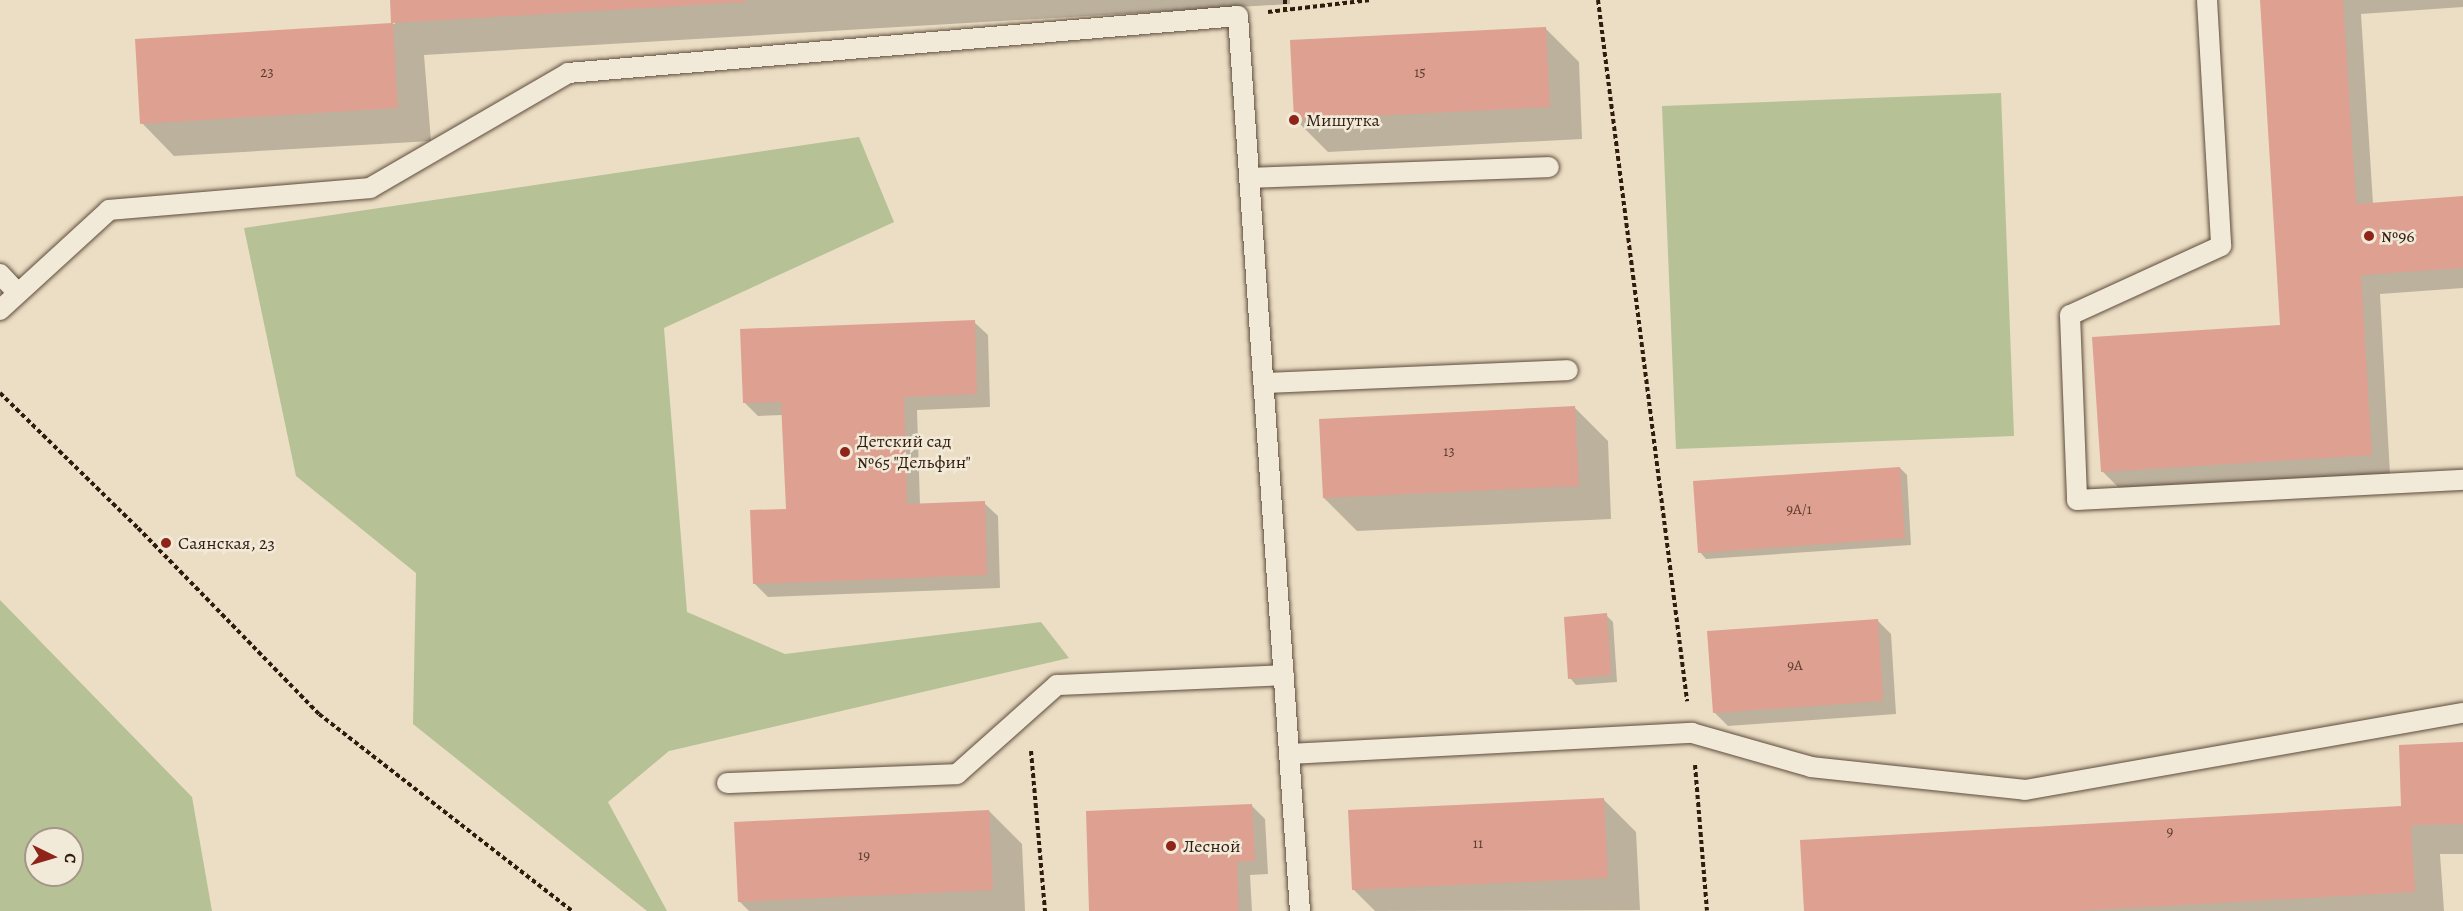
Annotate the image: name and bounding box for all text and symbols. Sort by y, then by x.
house number: 23 [260,64,274,82]
house number: 15 [1414,64,1426,82]
place label: Мишутка [1306,109,1380,131]
marker: Мишутка [1287,113,1301,127]
place label: №96 [2381,225,2415,247]
marker: №96 [2362,229,2376,243]
place label: Детский сад №65 "Дельфин" [857,431,971,474]
house number: 13 [1443,443,1455,461]
marker: Детский сад №65 "Дельфин" [838,445,852,459]
house number: 9А/1 [1786,501,1812,519]
place label: Саянская, 23 [178,532,275,554]
marker: Саянская, 23 [159,536,173,550]
house number: 9А [1787,657,1803,675]
house number: 9 [2167,823,2173,841]
north arrow [24,827,84,887]
place label: Лесной [1183,835,1240,857]
house number: 11 [1473,835,1483,853]
marker: Лесной [1164,839,1178,853]
house number: 19 [858,847,870,865]
text: С [59,853,81,864]

